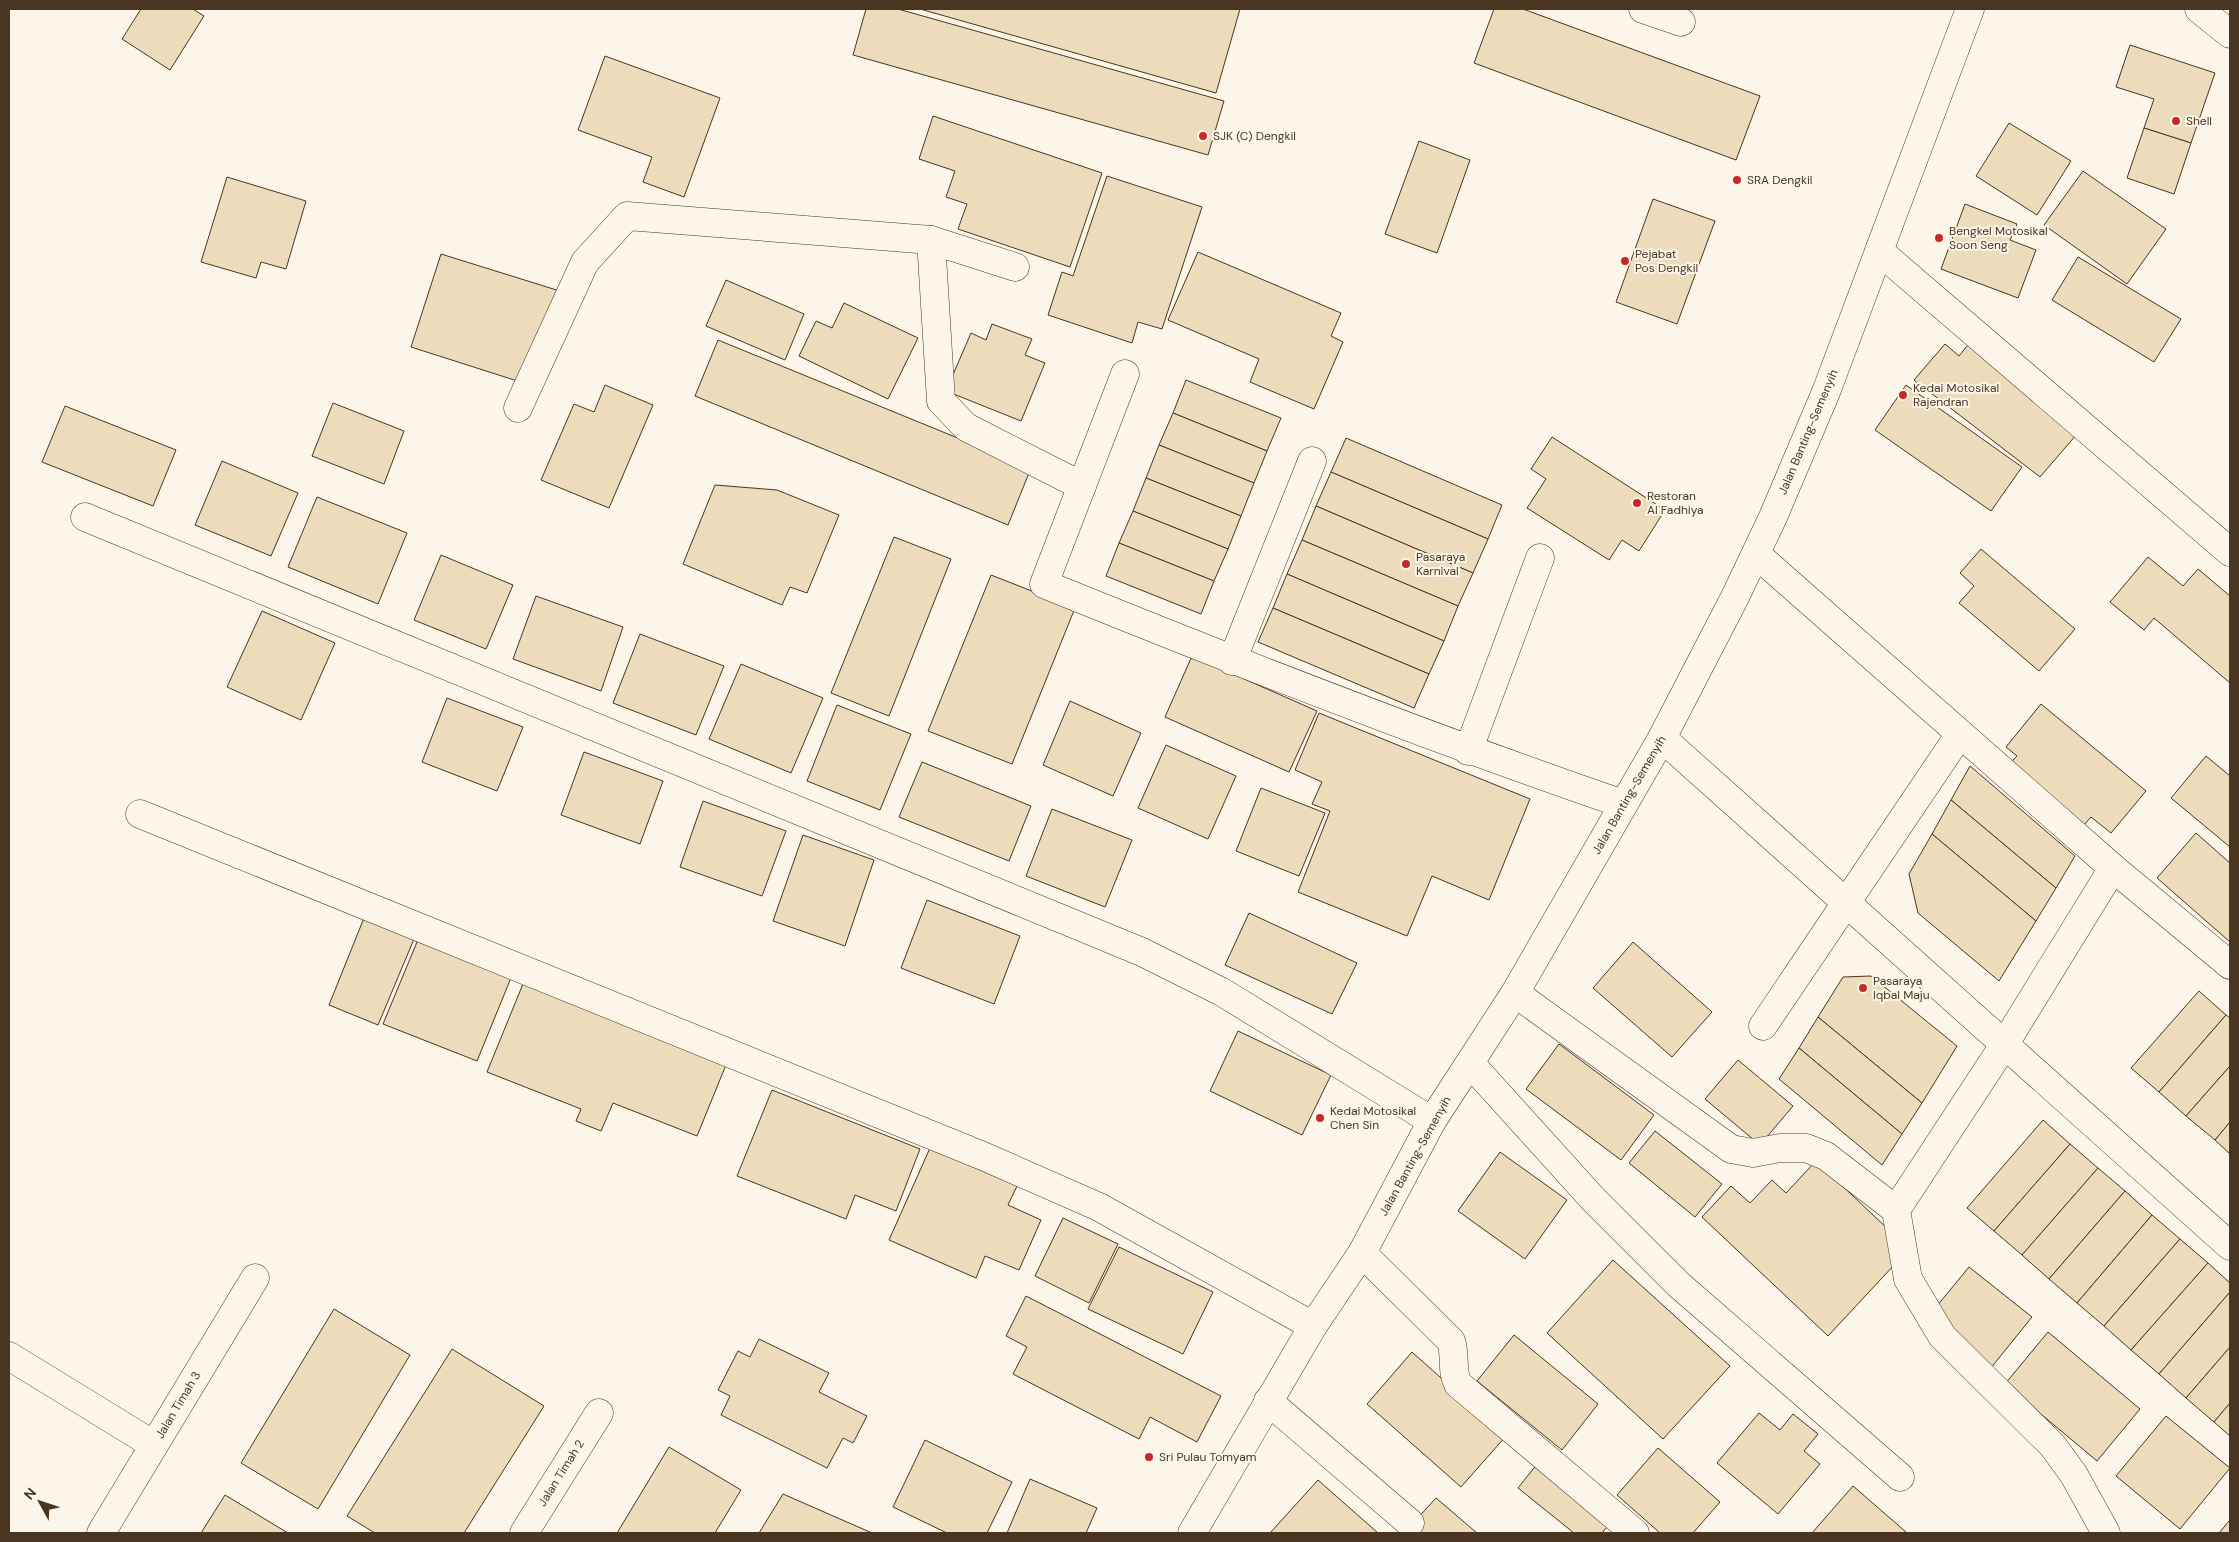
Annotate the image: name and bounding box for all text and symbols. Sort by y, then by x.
place label: Shell [2186,113,2212,129]
marker: Shell [2170,115,2182,127]
place label: SJK (C) Dengkil [1213,128,1296,144]
marker: SJK (C) Dengkil [1197,130,1209,142]
place label: SRA Dengkil [1747,172,1813,188]
marker: SRA Dengkil [1731,174,1743,186]
place label: Bengkel Motosikal Soon Seng [1949,223,2048,253]
marker: Bengkel Motosikal Soon Seng [1933,232,1945,244]
place label: Pejabat Pos Dengkil [1635,246,1698,276]
marker: Pejabat Pos Dengkil [1619,255,1631,267]
street label: Jalan Banting-Semenyih [1774,367,1842,497]
place label: Kedai Motosikal Rajendran [1913,380,1999,410]
marker: Kedai Motosikal Rajendran [1897,389,1909,401]
place label: Restoran Al Fadhiya [1647,488,1704,518]
marker: Restoran Al Fadhiya [1631,497,1643,509]
place label: Pasaraya Karnival [1416,549,1465,579]
marker: Pasaraya Karnival [1400,558,1412,570]
street label: Jalan Banting-Semenyih [1588,733,1670,857]
place label: Pasaraya Iqbal Maju [1873,973,1930,1003]
marker: Pasaraya Iqbal Maju [1857,982,1869,994]
street label: Jalan Banting-Semenyih [1375,1093,1455,1219]
place label: Kedai Motosikal Chen Sin [1330,1103,1416,1133]
marker: Kedai Motosikal Chen Sin [1314,1112,1326,1124]
street label: Jalan Timah 3 [152,1368,204,1442]
street label: Jalan Timah 2 [534,1437,588,1509]
place label: Sri Pulau Tomyam [1159,1449,1256,1465]
marker: Sri Pulau Tomyam [1143,1451,1155,1463]
north arrow [15,1477,65,1527]
text: N [20,1484,40,1503]

